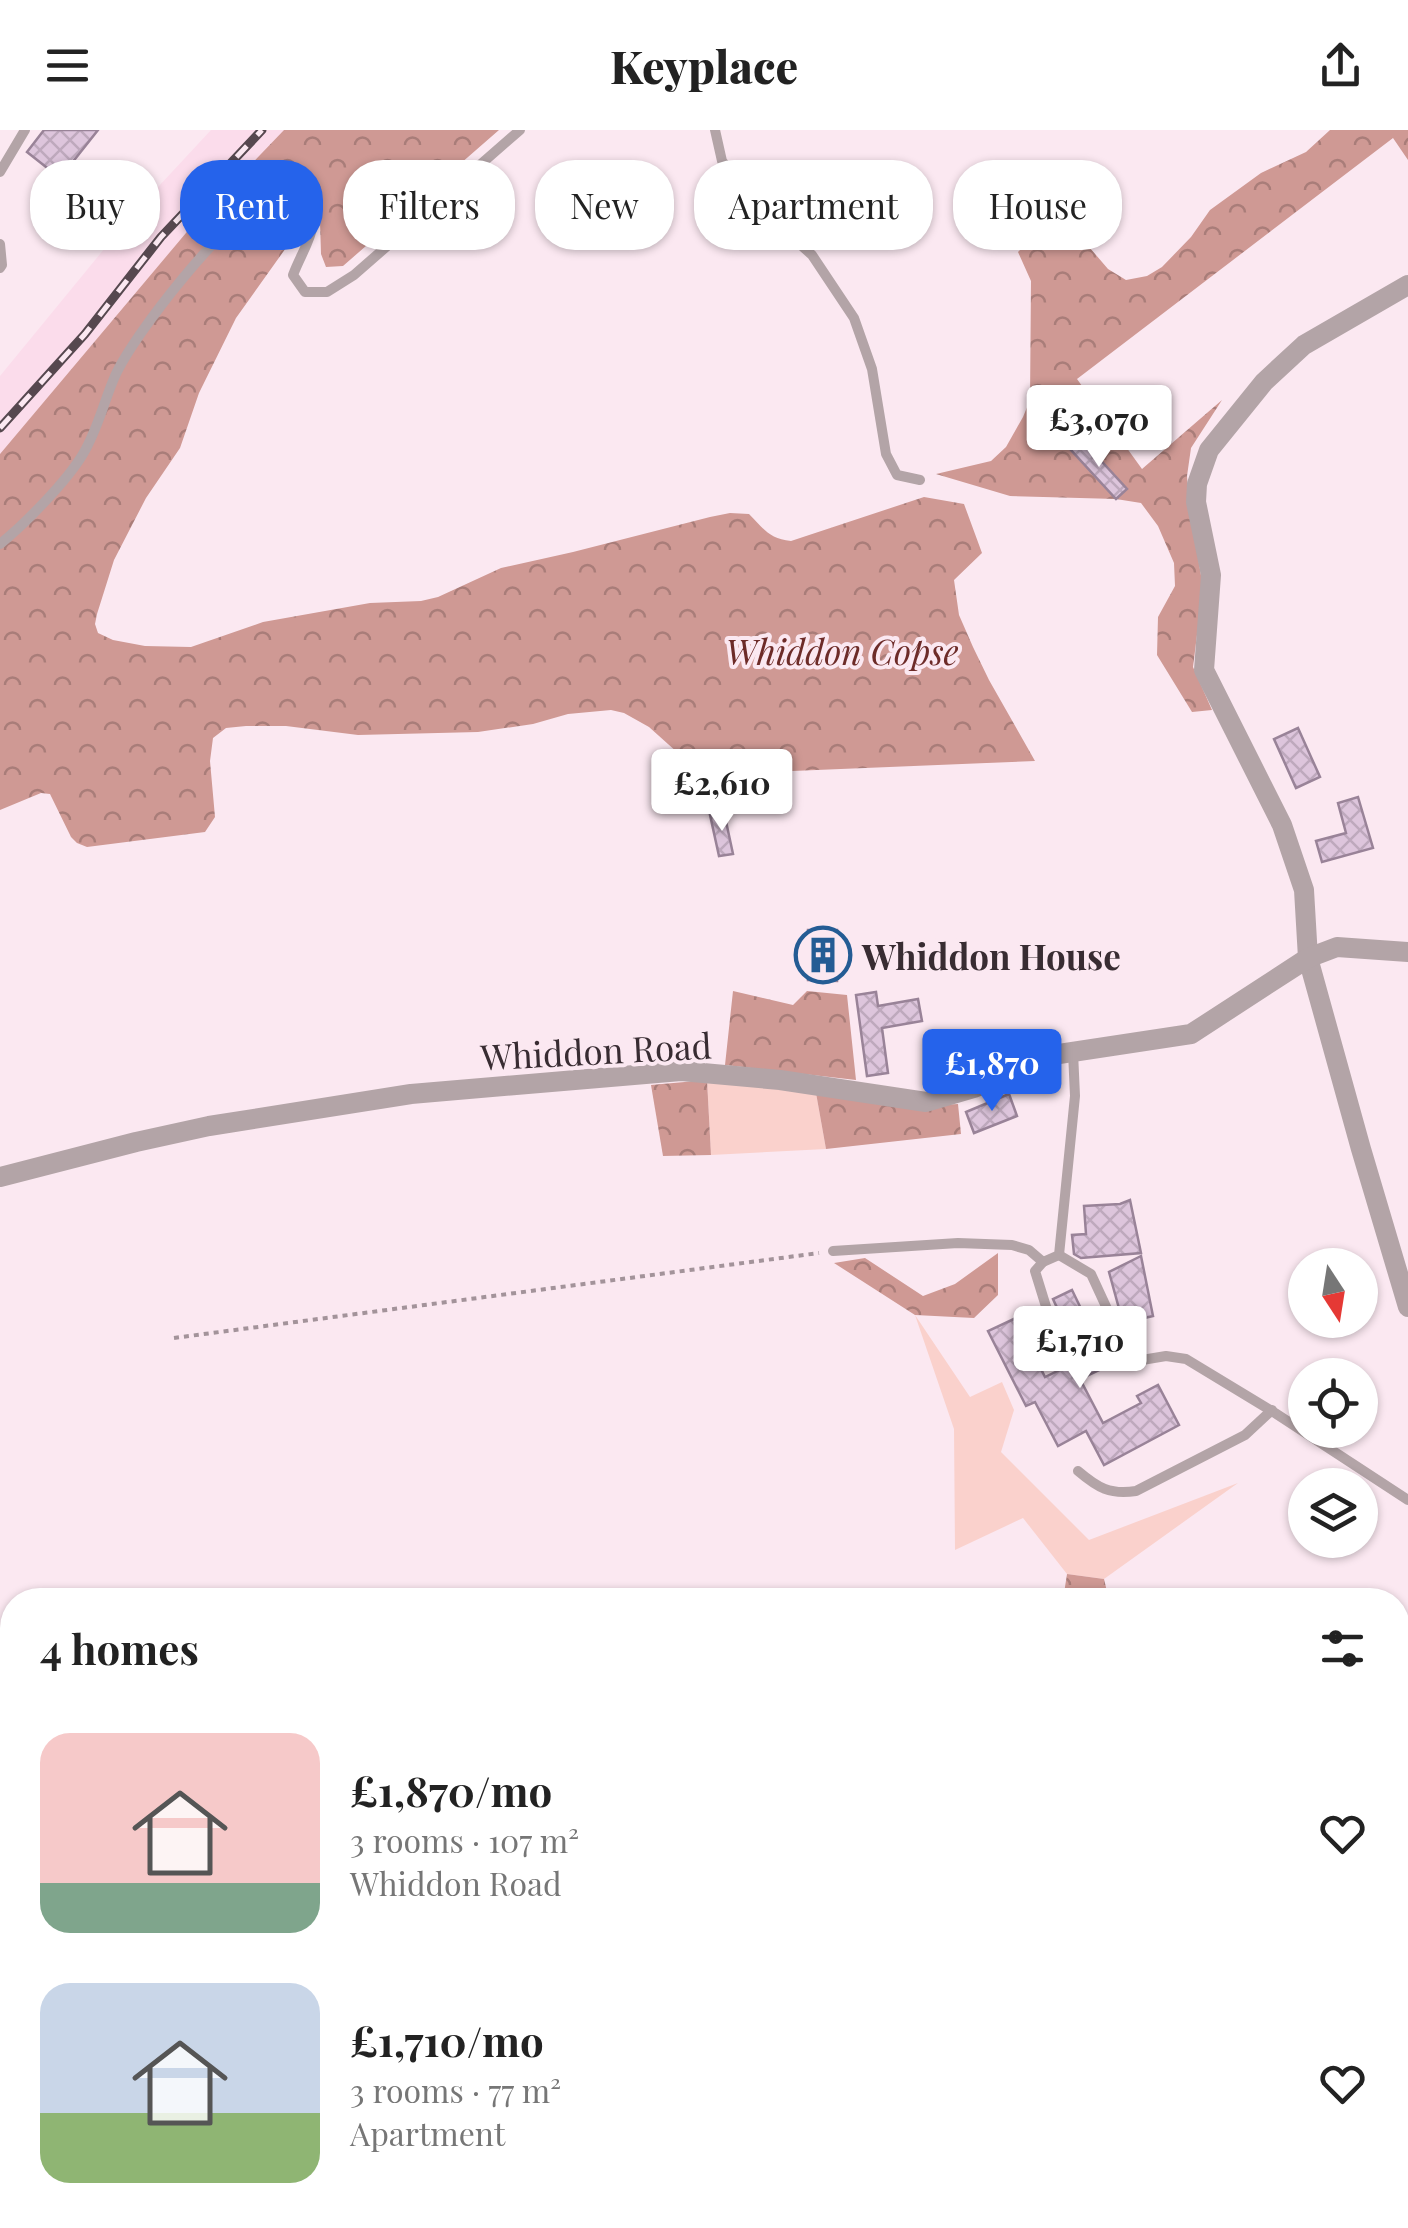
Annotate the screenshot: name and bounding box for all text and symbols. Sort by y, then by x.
text: Keyplace [610,35,798,95]
icon: menu [40,38,95,93]
icon: share [1313,38,1368,93]
chip: Buy [30,160,160,250]
chip: Rent [180,160,323,250]
chip: Filters [343,160,515,250]
chip: New [535,160,674,250]
chip: Apartment [694,160,933,250]
chip: House [953,160,1122,250]
pin: £3,070 [1018,385,1180,470]
text: £3,070 [1049,396,1149,439]
park label: Whiddon Copse [725,627,959,674]
pin: £2,610 [641,749,803,834]
text: £2,610 [673,760,771,803]
building icon: Whiddon House [793,925,853,985]
place label: Whiddon House [861,932,1121,979]
street label: Whiddon Road [478,1020,713,1080]
pin: £1,870 [911,1029,1073,1114]
text: £1,870 [944,1040,1040,1083]
north arrow [1288,1248,1378,1338]
map controls [1288,1248,1378,1558]
pin: £1,710 [999,1306,1161,1391]
text: £1,710 [1036,1317,1124,1360]
button: locate [1288,1358,1378,1448]
button: layers [1288,1468,1378,1558]
text: 4 homes [40,1620,199,1676]
icon: filters [1315,1621,1370,1676]
text: £1,870/mo [350,1762,552,1818]
icon: home [120,1773,240,1893]
icon: heart [1315,1806,1370,1861]
text: 3 rooms · 107 m² [350,1818,579,1861]
text: Whiddon Road [350,1861,562,1904]
text: £1,710/mo [350,2012,544,2068]
icon: home [120,2023,240,2143]
icon: heart [1315,2056,1370,2111]
text: 3 rooms · 77 m² [350,2068,561,2111]
text: Apartment [350,2111,505,2154]

